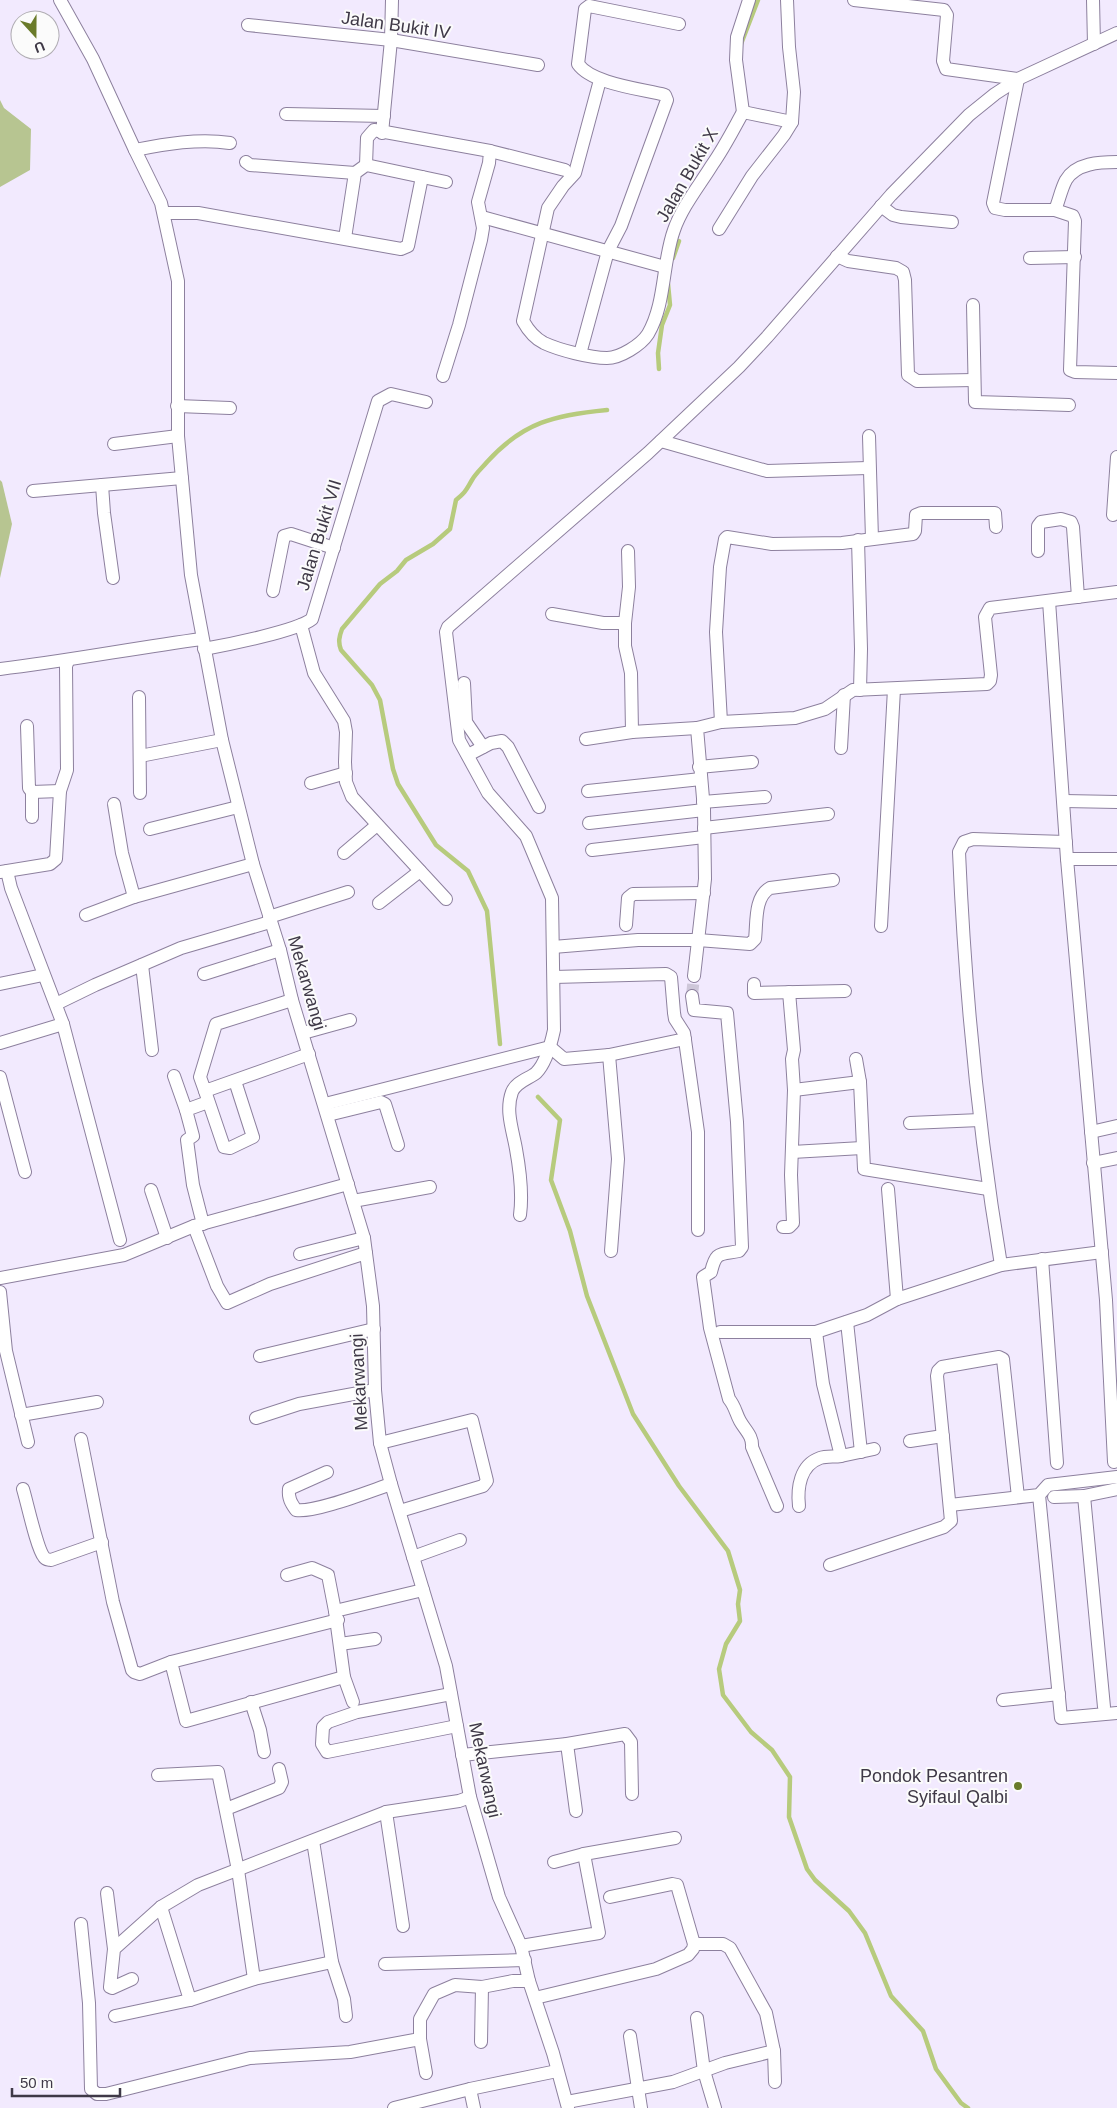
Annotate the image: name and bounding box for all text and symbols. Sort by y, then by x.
street label: Jalan Bukit IV [340,7,452,43]
north arrow [10,10,60,60]
text: U [32,38,47,56]
street label: Jalan Bukit X [652,125,722,225]
street label: Jalan Bukit VII [293,477,345,593]
street label: Mekarwangi [284,934,330,1032]
street label: Mekarwangi [346,1333,372,1431]
street label: Mekarwangi [465,1720,505,1820]
place label: Pondok Pesantren Syifaul Qalbi [860,1766,1008,1807]
marker: Pondok Pesantren Syifaul Qalbi [1012,1780,1024,1792]
scale bar [12,2066,120,2098]
text: 50 m [20,2074,53,2091]

